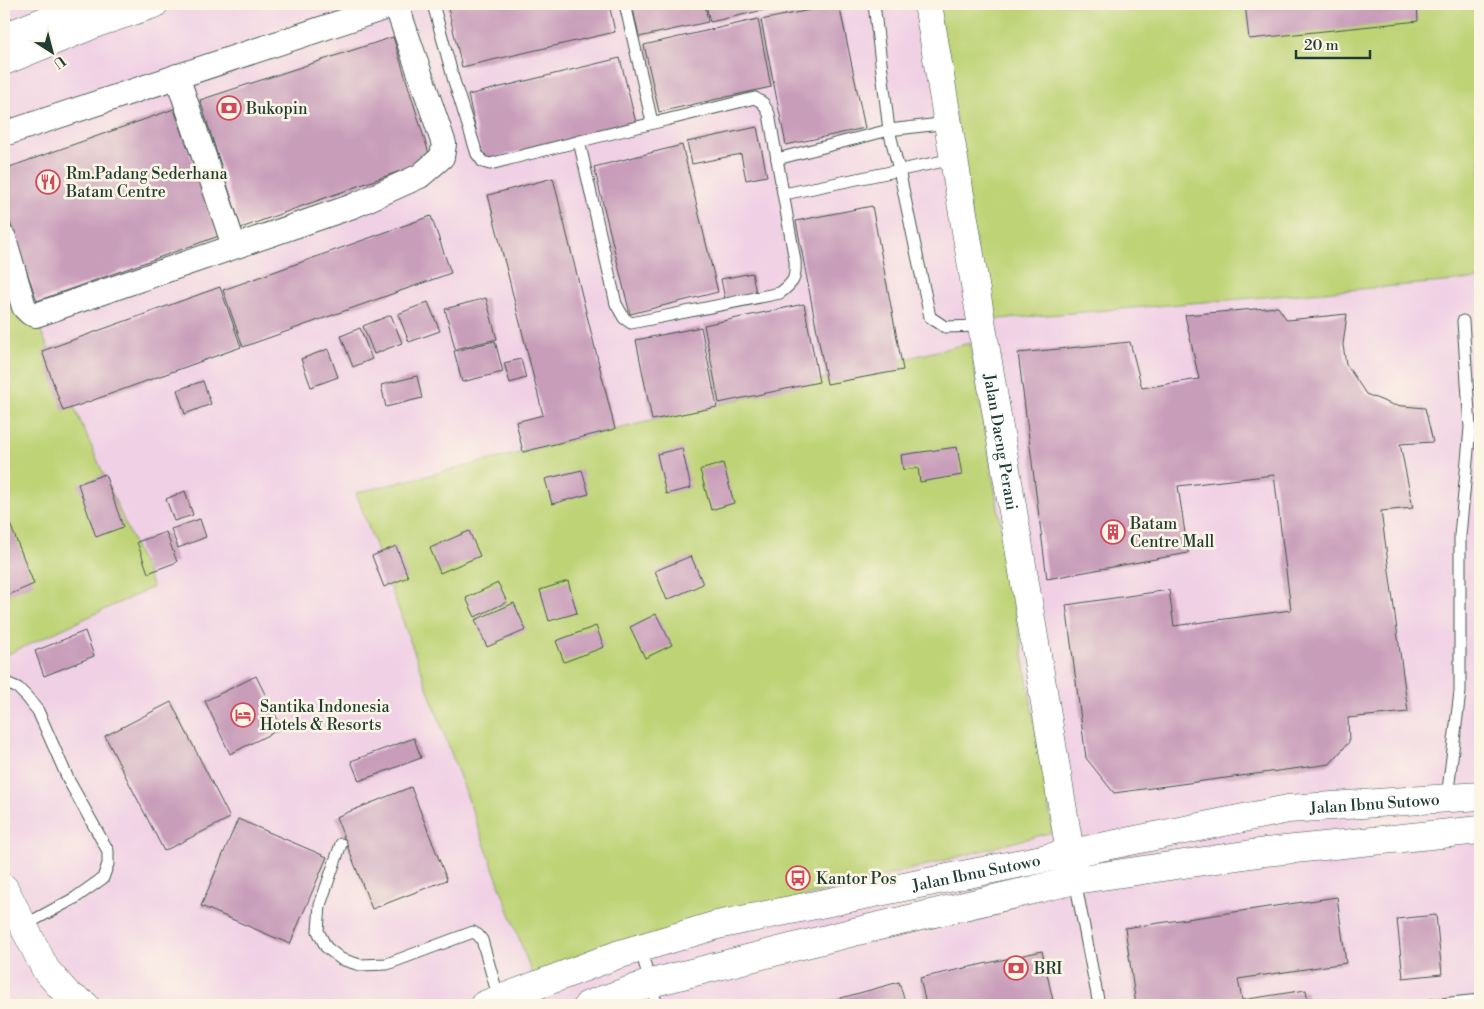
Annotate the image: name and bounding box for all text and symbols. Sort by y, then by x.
north arrow [28,28,78,78]
scale bar [1296,28,1370,60]
text: 20 m [1304,36,1339,55]
text: U [49,51,69,72]
bank icon: Bukopin [216,95,242,121]
place label: Bukopin [245,99,308,119]
place label: Rm.Padang Sederhana Batam Centre [65,164,228,202]
restaurant icon: Rm.Padang Sederhana Batam Centre [35,169,61,195]
street label: Jalan Daeng Perani [979,371,1022,512]
place label: Batam Centre Mall [1129,514,1214,552]
building icon: Batam Centre Mall [1100,519,1126,545]
place label: Santika Indonesia Hotels & Resorts [260,697,391,735]
hotel icon: Santika Indonesia Hotels & Resorts [230,702,256,728]
street label: Jalan Ibnu Sutowo [1308,790,1440,819]
street label: Jalan Ibnu Sutowo [910,851,1042,896]
bus stop icon: Kantor Pos [785,865,811,891]
place label: Kantor Pos [816,869,896,889]
bank icon: BRI [1003,955,1029,981]
place label: BRI [1033,959,1062,979]

